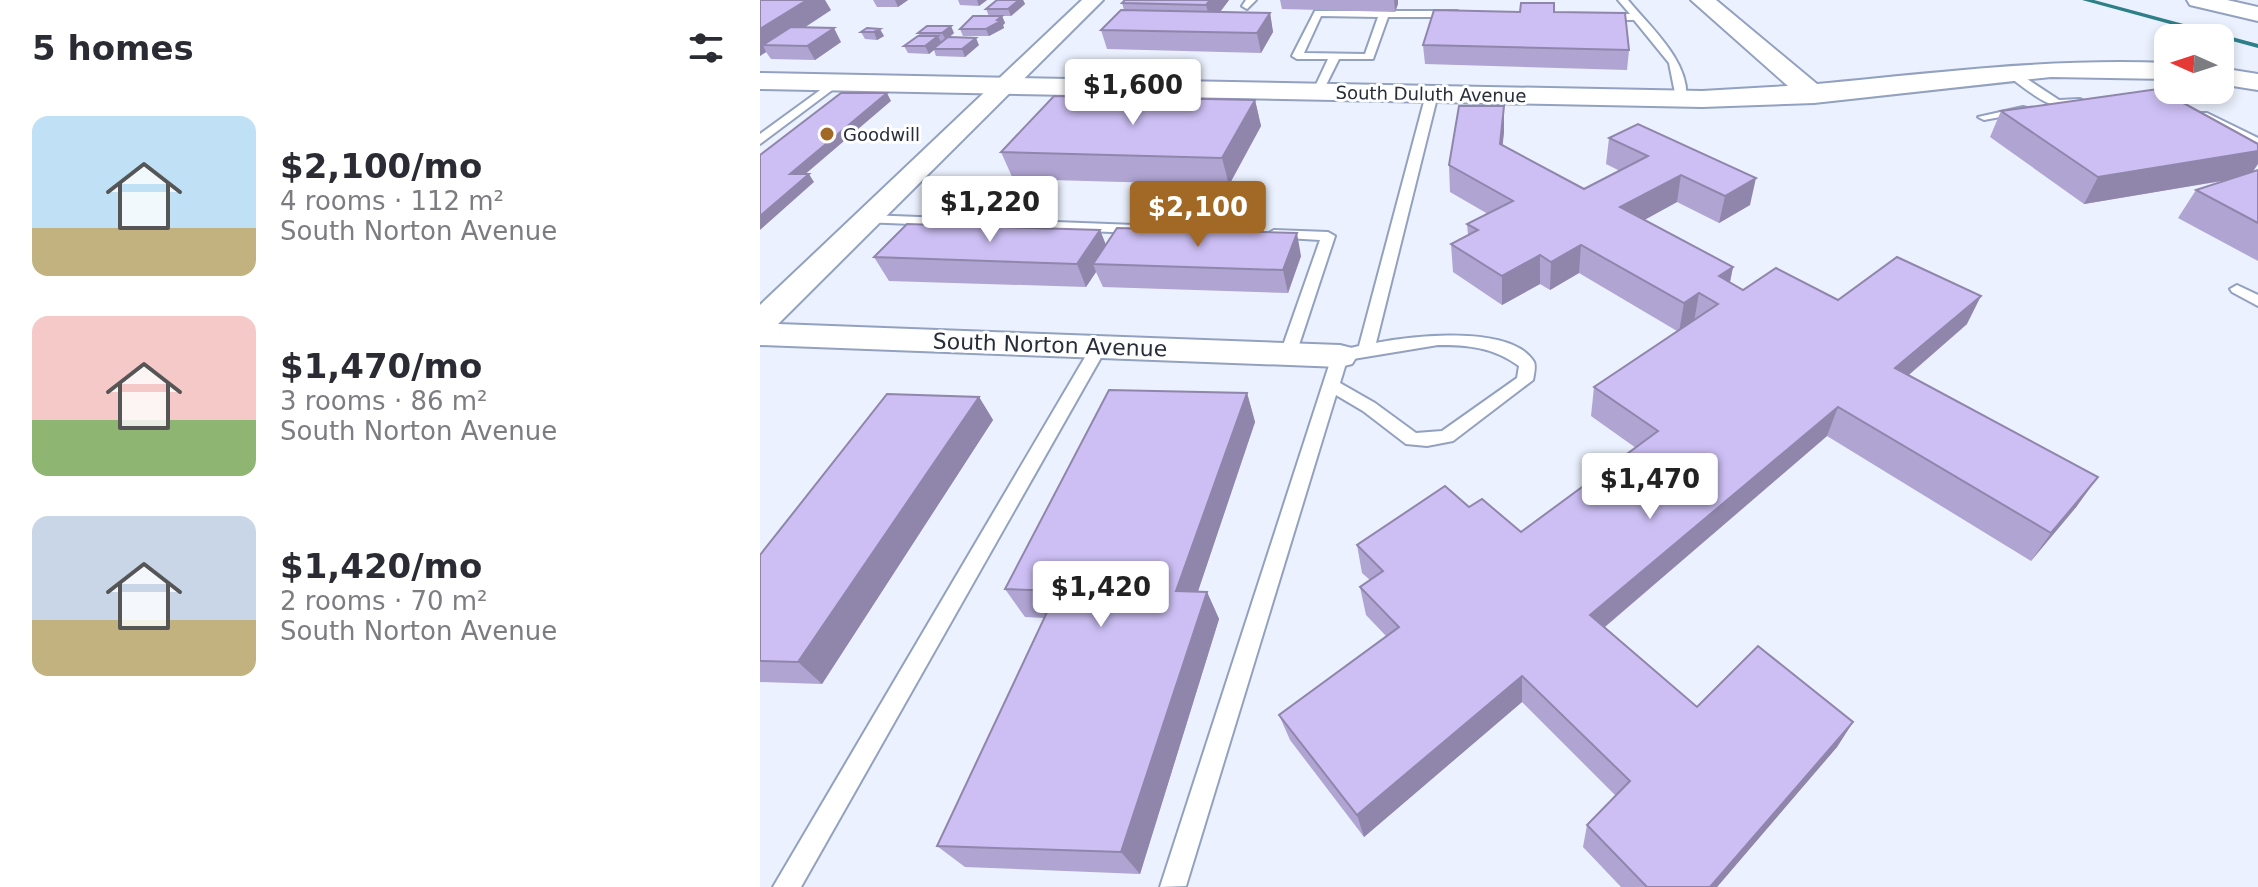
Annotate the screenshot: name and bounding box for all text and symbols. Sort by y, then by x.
north arrow [2154,24,2234,104]
map controls [2154,24,2234,104]
icon: filters [684,26,728,70]
text: 5 homes [32,28,194,68]
pin: $1,600 [1068,59,1198,127]
text: $1,600 [1083,70,1183,100]
street label: South Duluth Avenue [1335,82,1527,106]
place label: Goodwill [843,124,920,145]
marker: Goodwill [818,125,836,143]
text: $2,100/mo [280,146,482,186]
icon: home [96,148,192,244]
pin: $1,220 [925,176,1055,244]
pin: $2,100 [1133,181,1263,249]
text: 4 rooms · 112 m² [280,186,504,216]
text: $1,220 [940,187,1040,217]
text: $2,100 [1148,192,1248,222]
text: South Norton Avenue [280,216,557,246]
street label: South Norton Avenue [932,328,1168,362]
text: $1,470/mo [280,346,482,386]
icon: home [96,348,192,444]
text: 3 rooms · 86 m² [280,386,488,416]
text: South Norton Avenue [280,416,557,446]
pin: $1,470 [1585,453,1715,521]
text: $1,470 [1600,464,1700,494]
text: $1,420/mo [280,546,482,586]
icon: home [96,548,192,644]
pin: $1,420 [1036,561,1166,629]
text: $1,420 [1051,572,1151,602]
text: 2 rooms · 70 m² [280,586,488,616]
text: South Norton Avenue [280,616,557,646]

